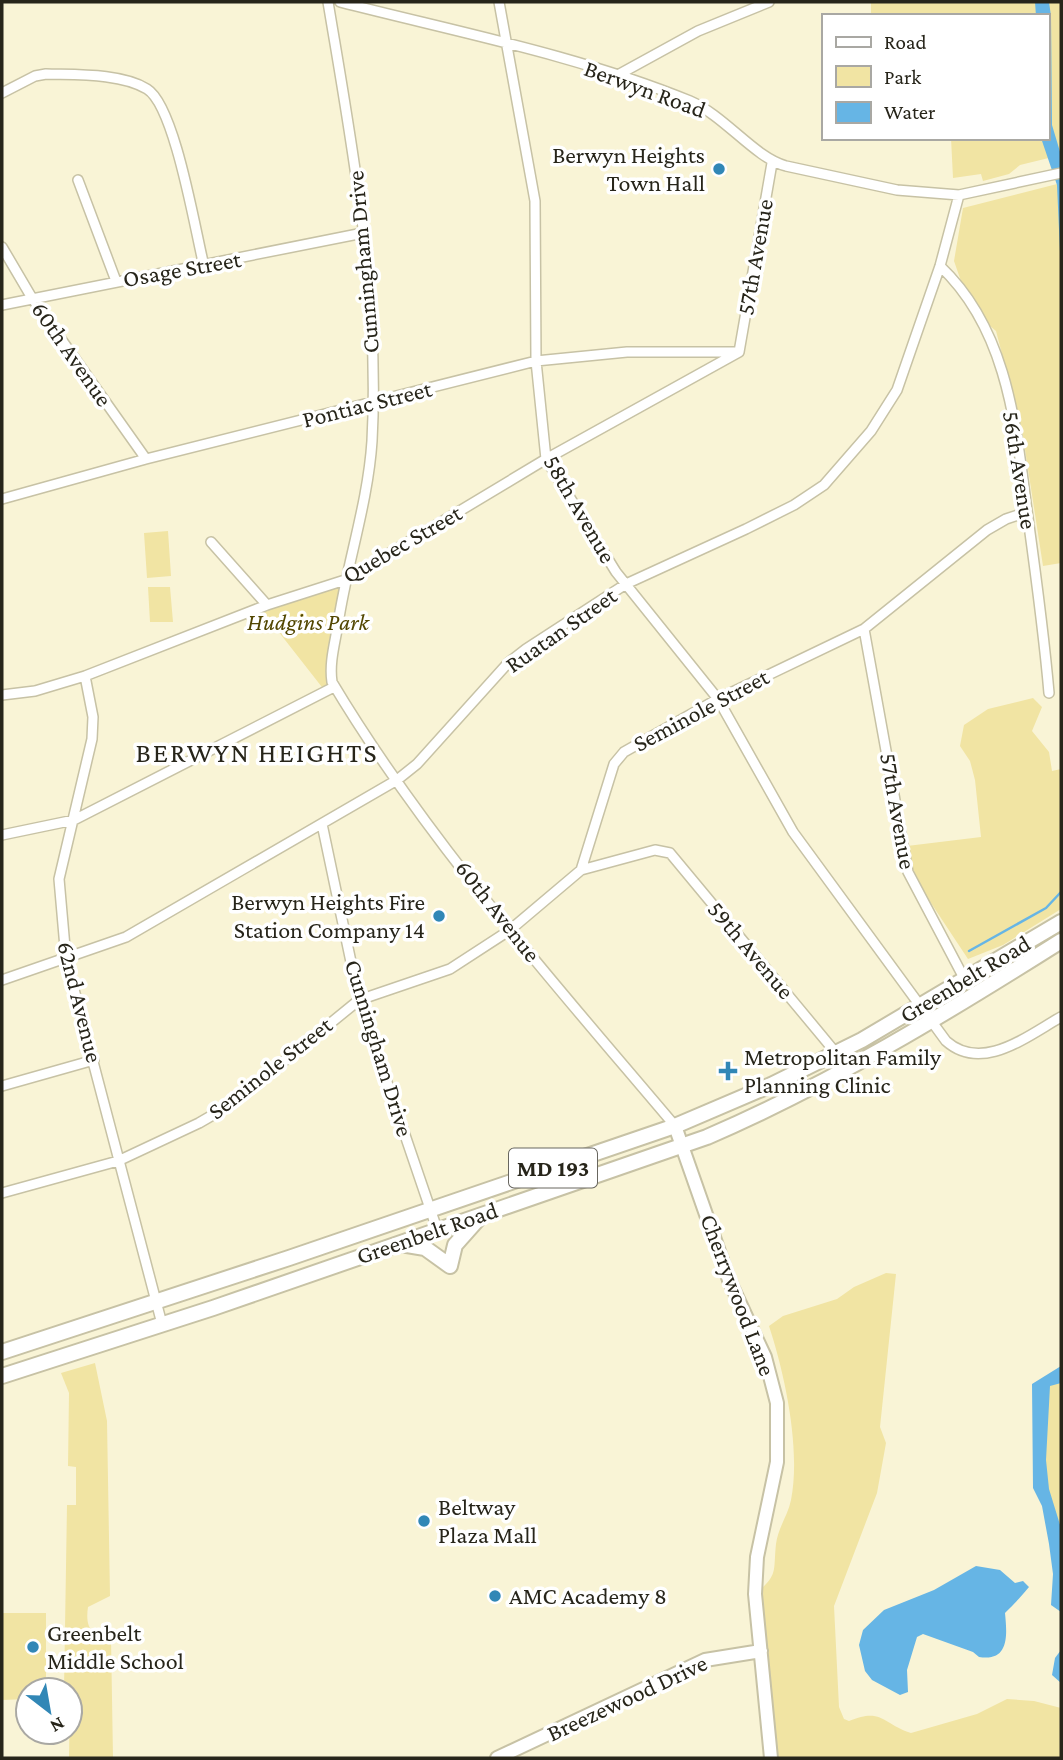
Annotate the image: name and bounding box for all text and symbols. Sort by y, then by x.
legend [822,14,1049,140]
text: Road [884,30,927,54]
street label: Berwyn Road [581,54,710,123]
text: Park [884,65,921,89]
text: Water [884,100,936,124]
place label: Berwyn Heights Town Hall [552,141,705,196]
marker: Berwyn Heights Town Hall [711,161,727,177]
street label: Cunningham Drive [341,170,384,355]
street label: 57th Avenue [731,197,778,317]
street label: Osage Street [121,245,244,292]
street label: 60th Avenue [26,296,118,411]
street label: Pontiac Street [299,374,435,433]
street label: 56th Avenue [998,409,1043,531]
street label: 58th Avenue [539,450,622,568]
street label: Quebec Street [337,498,467,588]
street label: Ruatan Street [500,581,622,678]
park label: Hudgins Park [247,608,370,635]
street label: Seminole Street [628,662,774,757]
district label: BERWYN HEIGHTS [135,737,379,768]
street label: 57th Avenue [875,751,922,871]
street label: 60th Avenue [450,854,547,967]
place label: Berwyn Heights Fire Station Company 14 [231,888,425,943]
street label: 59th Avenue [703,895,800,1004]
marker: Berwyn Heights Fire Station Company 14 [431,908,447,924]
street label: Greenbelt Road [895,929,1035,1028]
street label: 62nd Avenue [52,939,109,1065]
street label: Cunningham Drive [340,956,419,1139]
street label: Seminole Street [202,1010,338,1124]
place label: Metropolitan Family Planning Clinic [744,1043,942,1098]
marker: Metropolitan Family Planning Clinic [718,1061,738,1081]
road number: MD 193 [509,1148,597,1188]
street label: Greenbelt Road [353,1196,501,1269]
street label: Cherrywood Lane [695,1210,782,1379]
place label: Beltway Plaza Mall [438,1493,537,1548]
marker: Beltway Plaza Mall [416,1513,432,1529]
place label: AMC Academy 8 [509,1582,667,1609]
marker: AMC Academy 8 [487,1588,503,1604]
place label: Greenbelt Middle School [47,1619,184,1674]
marker: Greenbelt Middle School [25,1639,41,1655]
street label: Breezewood Drive [542,1649,711,1746]
north arrow [14,1676,84,1746]
text: N [46,1713,68,1738]

